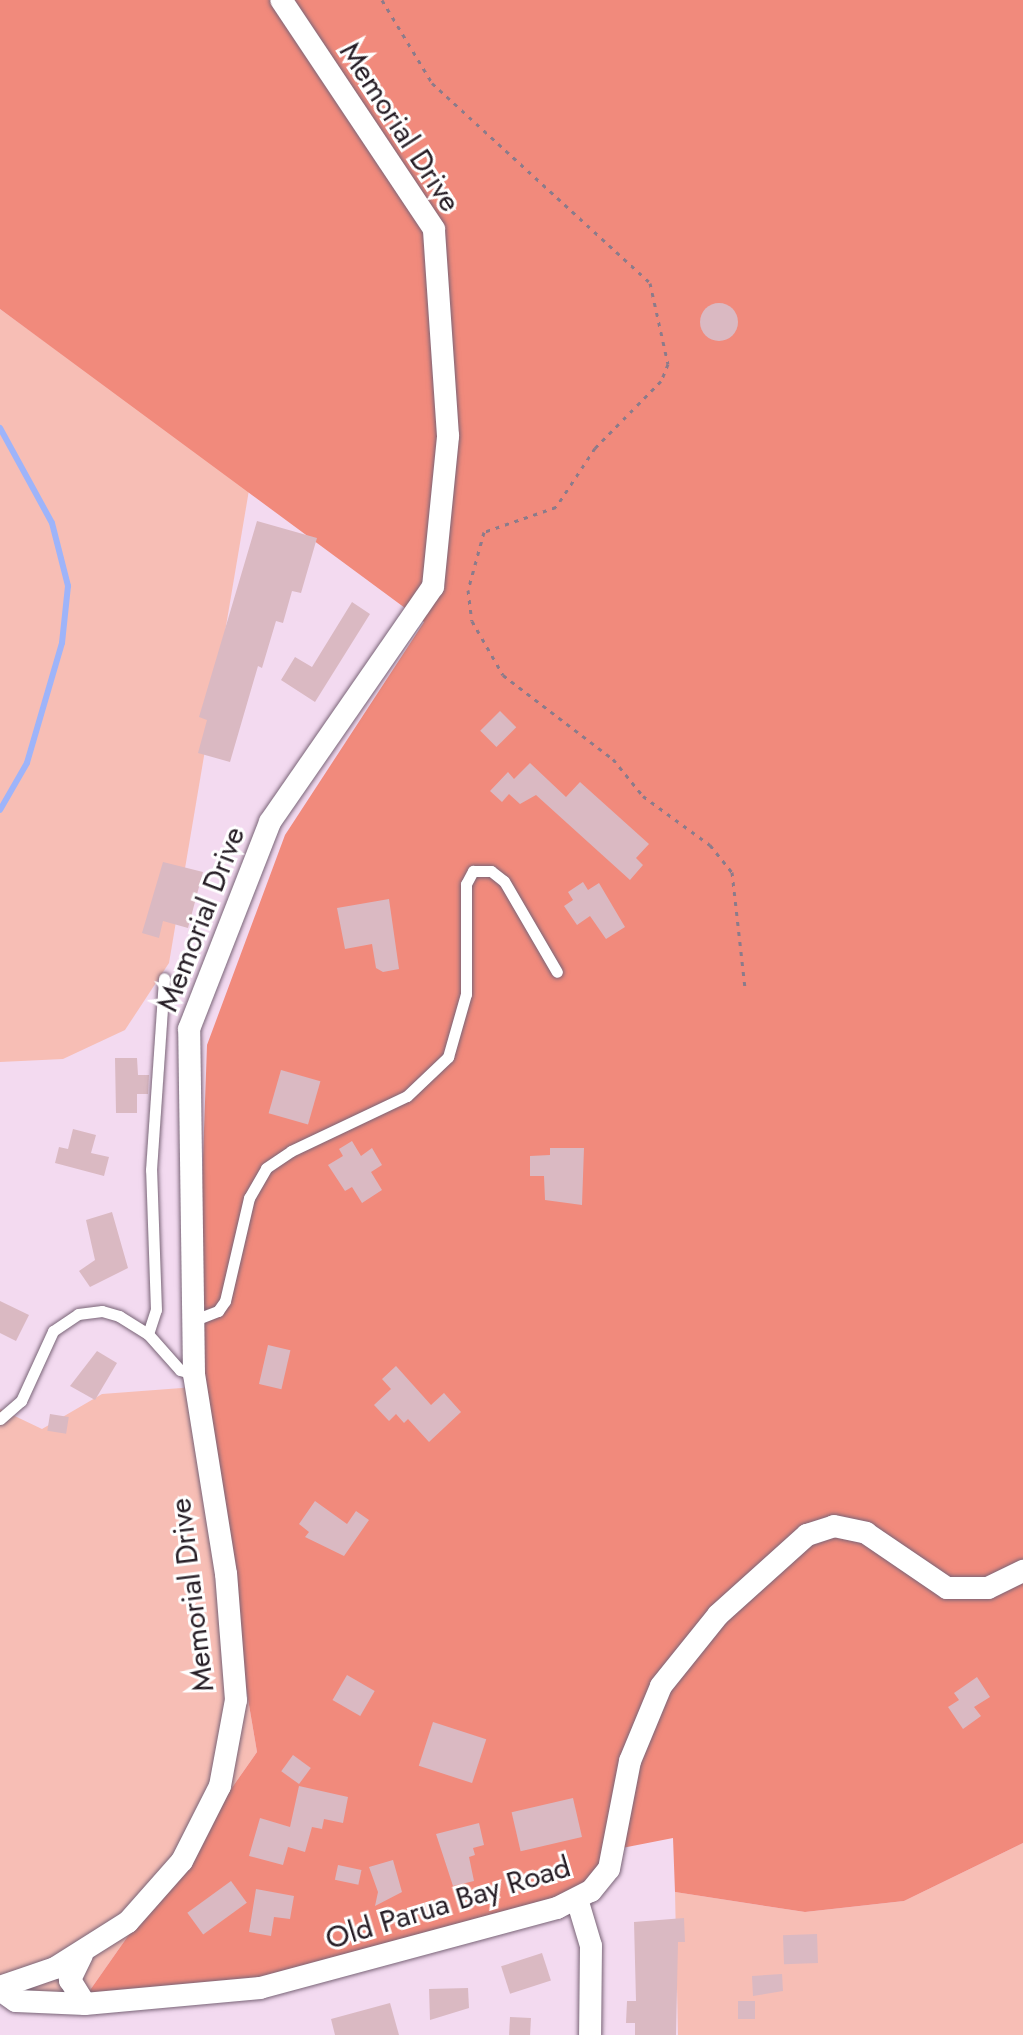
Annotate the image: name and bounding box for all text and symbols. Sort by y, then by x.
street label: Memorial Drive [332,36,468,218]
street label: Memorial Drive [149,822,253,1016]
street label: Memorial Drive [162,1496,222,1694]
street label: Old Parua Bay Road [321,1849,575,1957]

